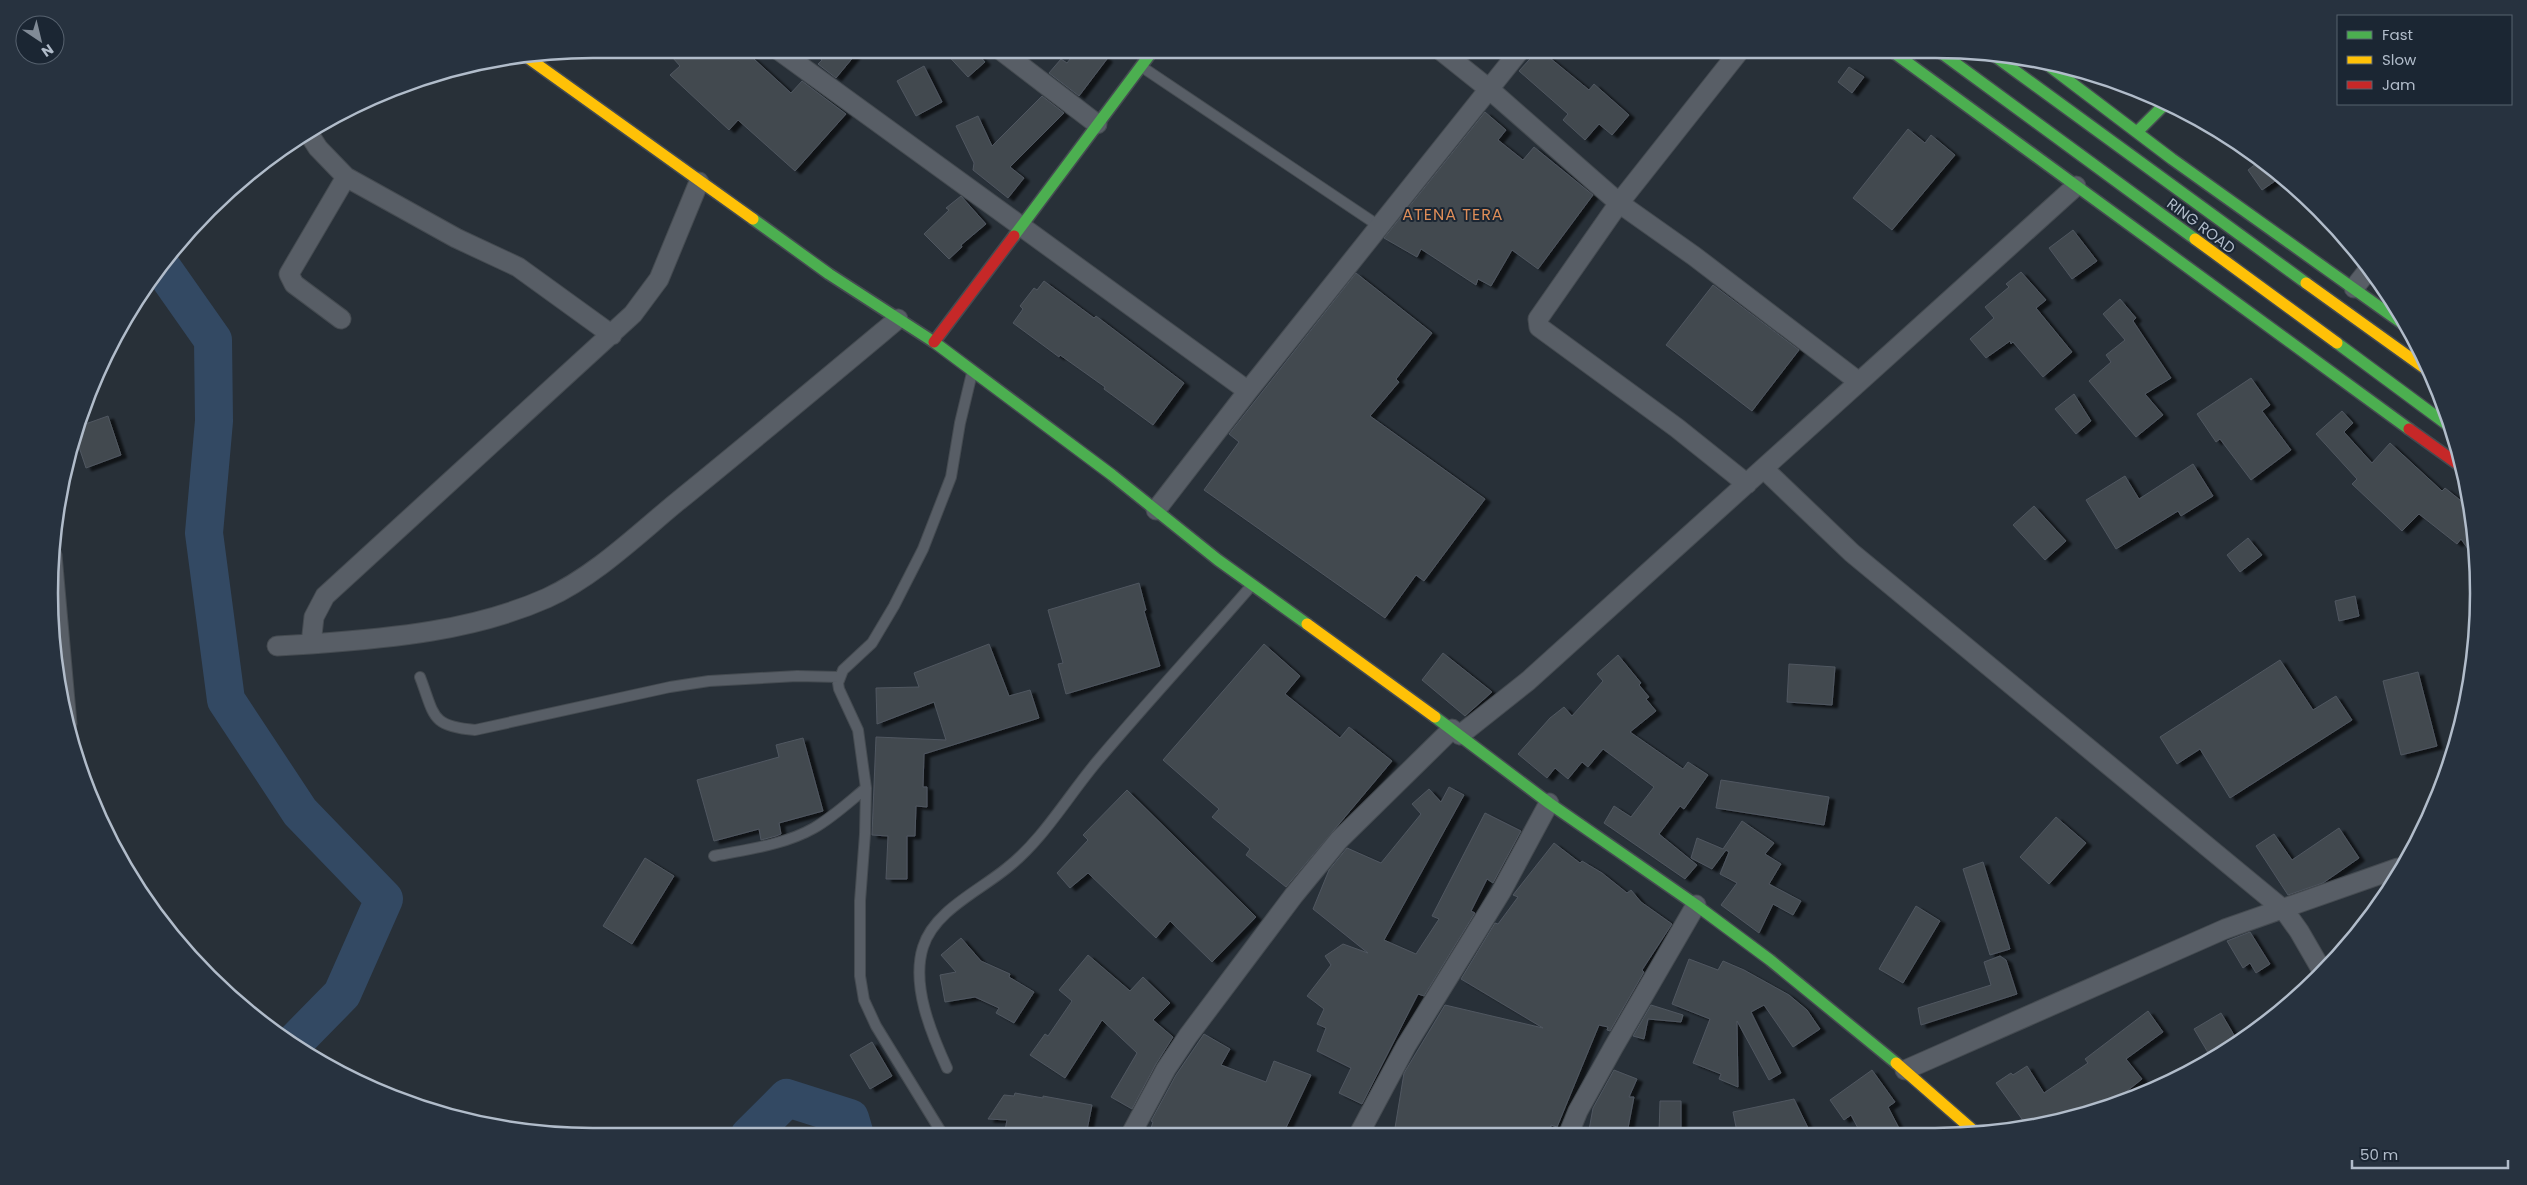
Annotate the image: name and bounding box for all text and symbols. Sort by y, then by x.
north arrow [15,15,65,65]
legend [2337,15,2512,105]
text: Fast [2382,24,2413,45]
text: N [37,39,58,62]
text: Slow [2382,49,2417,70]
text: Jam [2382,74,2416,95]
street label: RING ROAD [2163,193,2240,258]
district label: ATENA TERA [1402,203,1504,226]
scale bar [2352,1138,2508,1170]
text: 50 m [2360,1144,2398,1165]

